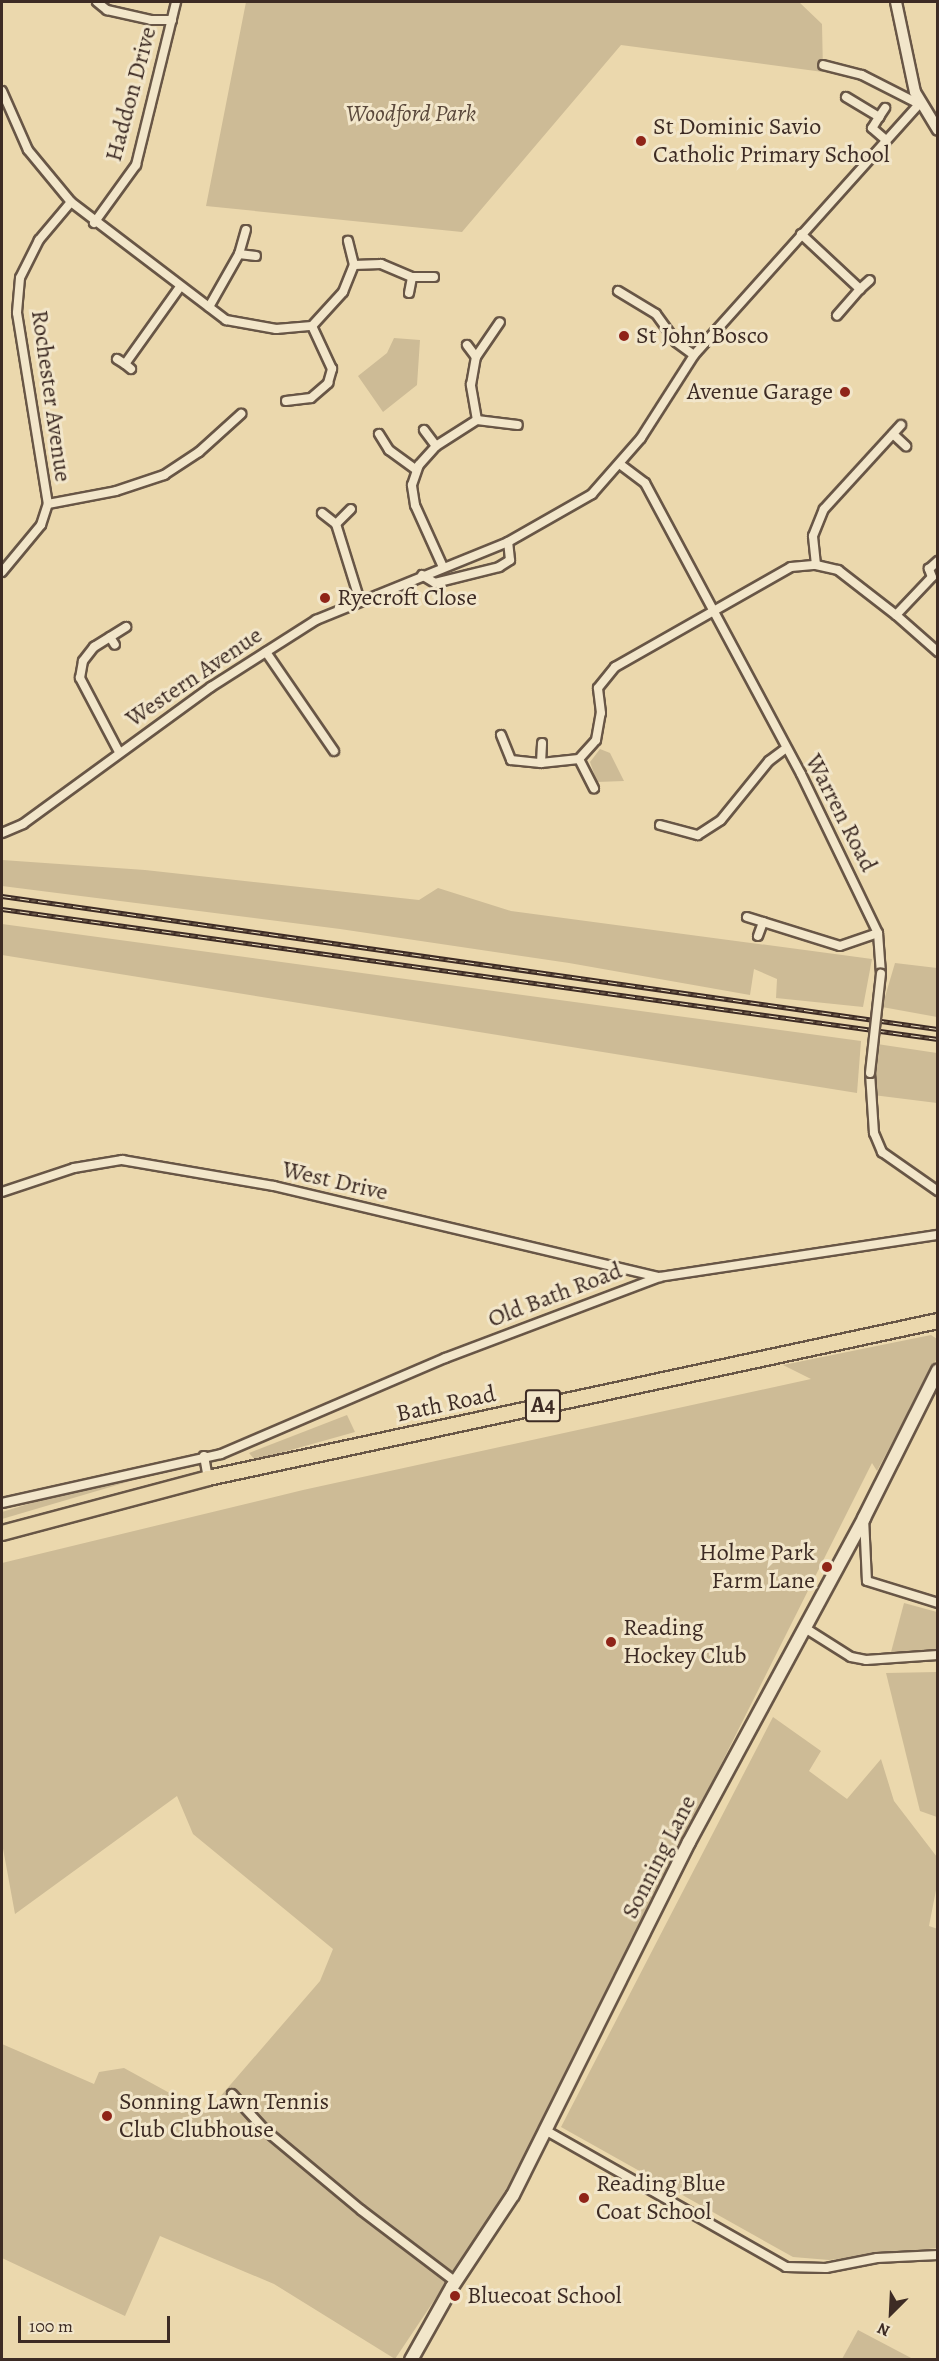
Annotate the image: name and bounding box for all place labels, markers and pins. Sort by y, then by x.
place label: St Dominic Savio Catholic Primary School [653,113,890,169]
marker: St Dominic Savio Catholic Primary School [634,134,648,148]
place label: St John Bosco [636,322,768,350]
marker: St John Bosco [617,329,631,343]
place label: Avenue Garage [687,378,833,406]
marker: Avenue Garage [838,385,852,399]
place label: Ryecroft Close [337,584,477,612]
marker: Ryecroft Close [318,591,332,605]
place label: Holme Park Farm Lane [699,1539,815,1595]
marker: Holme Park Farm Lane [820,1560,834,1574]
place label: Reading Hockey Club [623,1614,746,1670]
marker: Reading Hockey Club [604,1635,618,1649]
place label: Sonning Lawn Tennis Club Clubhouse [119,2088,329,2144]
marker: Sonning Lawn Tennis Club Clubhouse [100,2109,114,2123]
place label: Reading Blue Coat School [596,2170,725,2226]
marker: Reading Blue Coat School [577,2191,591,2205]
place label: Bluecoat School [467,2282,622,2310]
marker: Bluecoat School [448,2289,462,2303]

